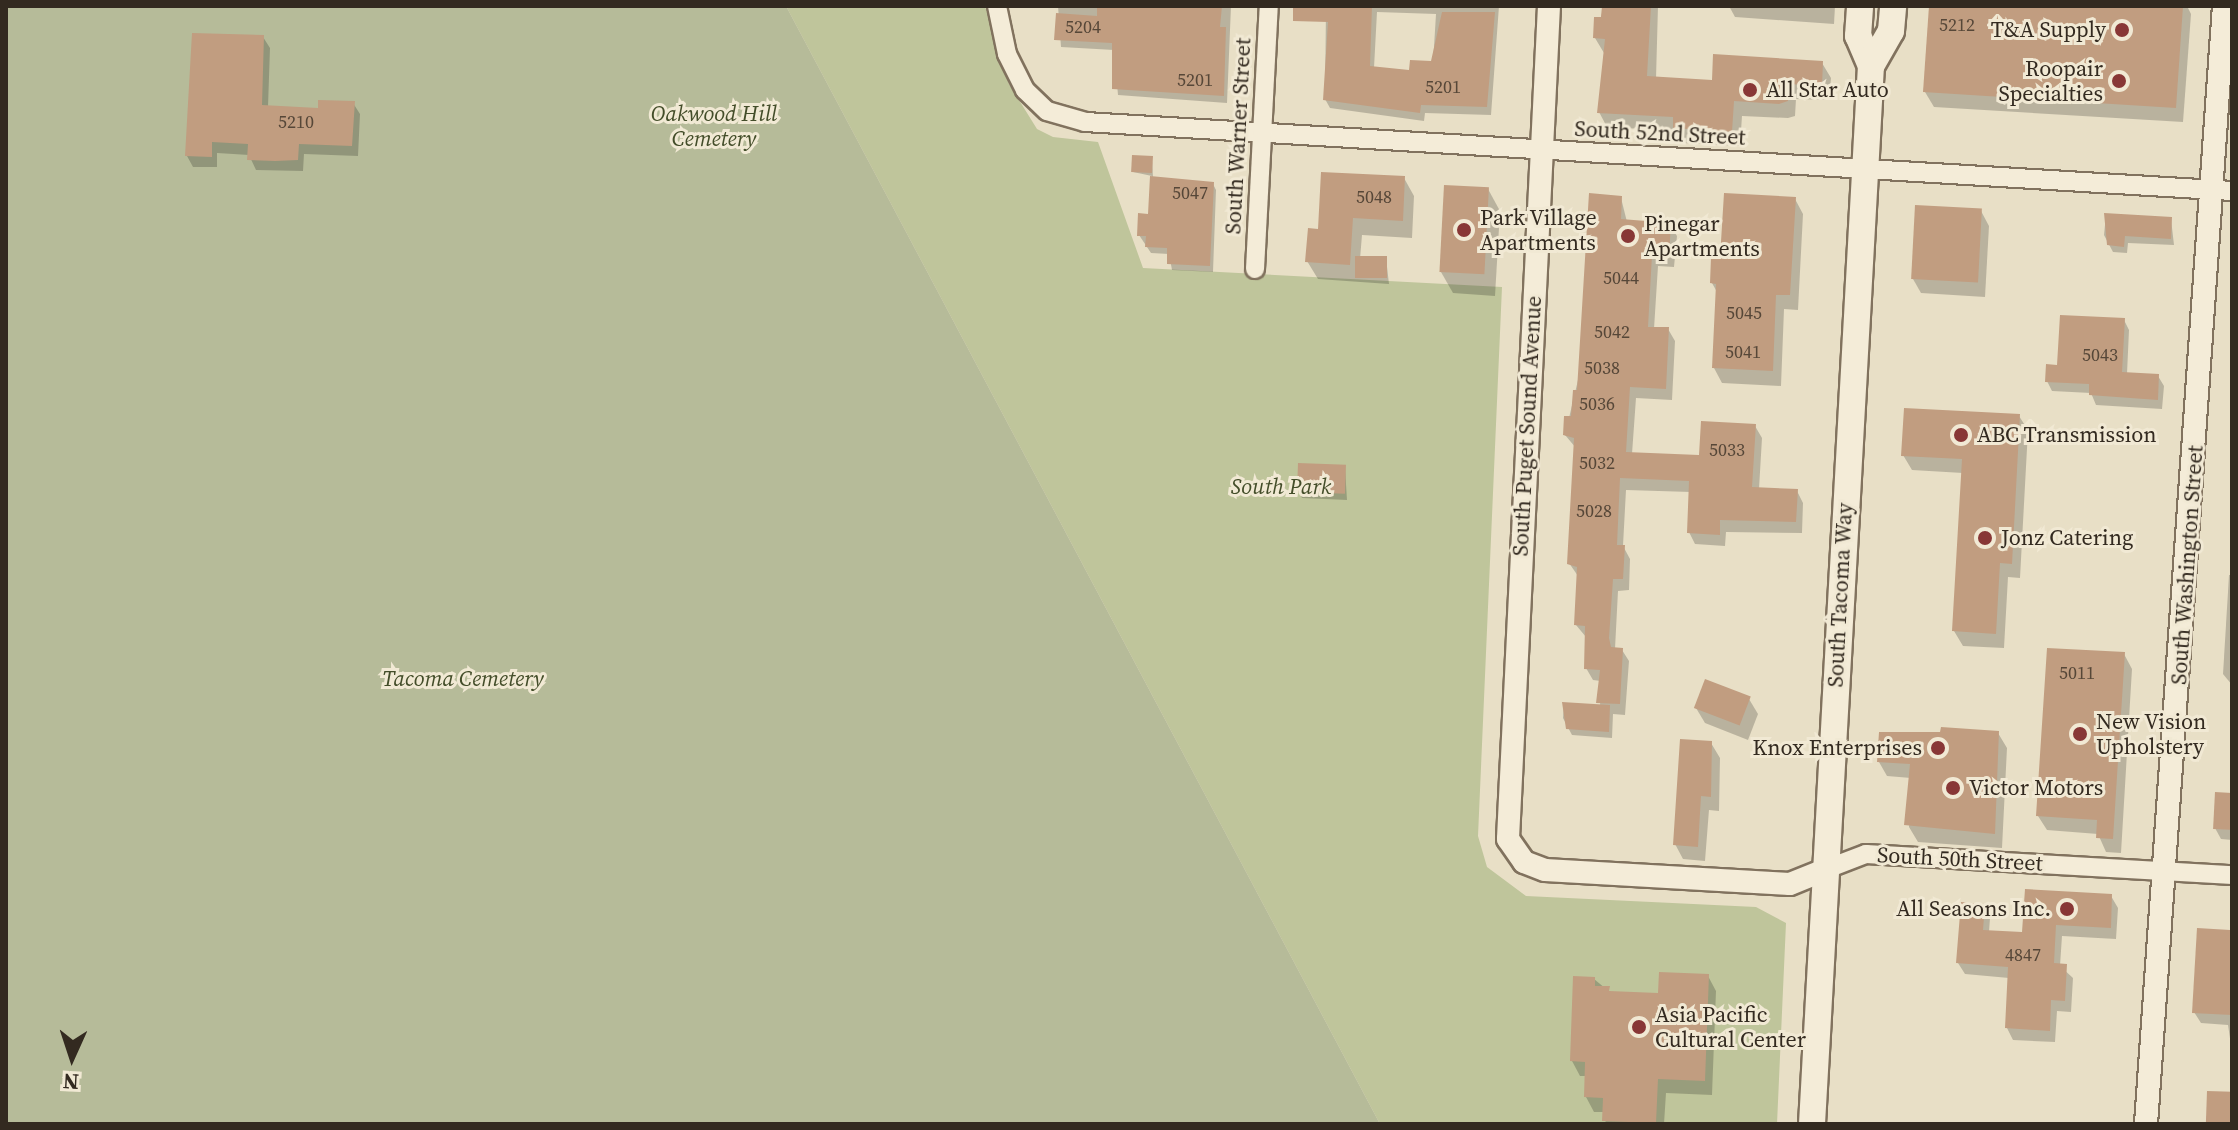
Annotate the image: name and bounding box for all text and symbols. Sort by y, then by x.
house number: 5212 [1939,14,1975,36]
house number: 5204 [1065,16,1101,38]
place label: T&A Supply [1991,17,2106,43]
marker: T&A Supply [2113,21,2131,39]
street label: South Warner Street [1220,37,1256,235]
place label: Roopair Specialties [1998,55,2103,106]
house number: 5201 [1177,69,1213,91]
marker: Roopair Specialties [2110,72,2128,90]
house number: 5201 [1425,76,1461,98]
place label: All Star Auto [1766,77,1889,103]
marker: All Star Auto [1741,81,1759,99]
park label: Oakwood Hill Cemetery [651,100,777,152]
house number: 5210 [278,111,314,133]
street label: South 52nd Street [1574,115,1746,151]
house number: 5047 [1172,182,1208,204]
house number: 5048 [1356,186,1392,208]
place label: Park Village Apartments [1480,204,1597,256]
place label: Pinegar Apartments [1644,210,1760,262]
marker: Park Village Apartments [1455,221,1473,239]
marker: Pinegar Apartments [1619,227,1637,245]
house number: 5044 [1603,267,1639,289]
street label: South Puget Sound Avenue [1507,295,1547,557]
house number: 5045 [1726,302,1762,324]
house number: 5042 [1594,321,1630,343]
house number: 5041 [1725,341,1761,363]
house number: 5043 [2082,344,2118,366]
house number: 5038 [1584,357,1620,379]
house number: 5036 [1579,393,1615,415]
place label: ABC Transmission [1977,422,2157,448]
marker: ABC Transmission [1952,426,1970,444]
house number: 5033 [1709,439,1745,461]
street label: South Washington Street [2165,444,2209,686]
house number: 5032 [1579,452,1615,474]
park label: South Park [1231,474,1331,500]
house number: 5028 [1576,500,1612,522]
street label: South Tacoma Way [1822,502,1858,688]
place label: Jonz Catering [2001,525,2133,551]
marker: Jonz Catering [1976,529,1994,547]
house number: 5011 [2059,662,2095,684]
park label: Tacoma Cemetery [382,666,544,692]
place label: New Vision Upholstery [2096,708,2207,760]
marker: New Vision Upholstery [2071,725,2089,743]
place label: Knox Enterprises [1752,735,1922,761]
marker: Knox Enterprises [1929,739,1947,757]
place label: Victor Motors [1969,775,2103,801]
marker: Victor Motors [1944,779,1962,797]
street label: South 50th Street [1877,841,2043,877]
place label: All Seasons Inc. [1896,896,2051,922]
marker: All Seasons Inc. [2058,900,2076,918]
house number: 4847 [2005,944,2041,966]
place label: Asia Pacific Cultural Center [1655,1001,1806,1052]
north arrow [32,1018,112,1098]
marker: Asia Pacific Cultural Center [1630,1018,1648,1036]
text: N [62,1067,80,1097]

